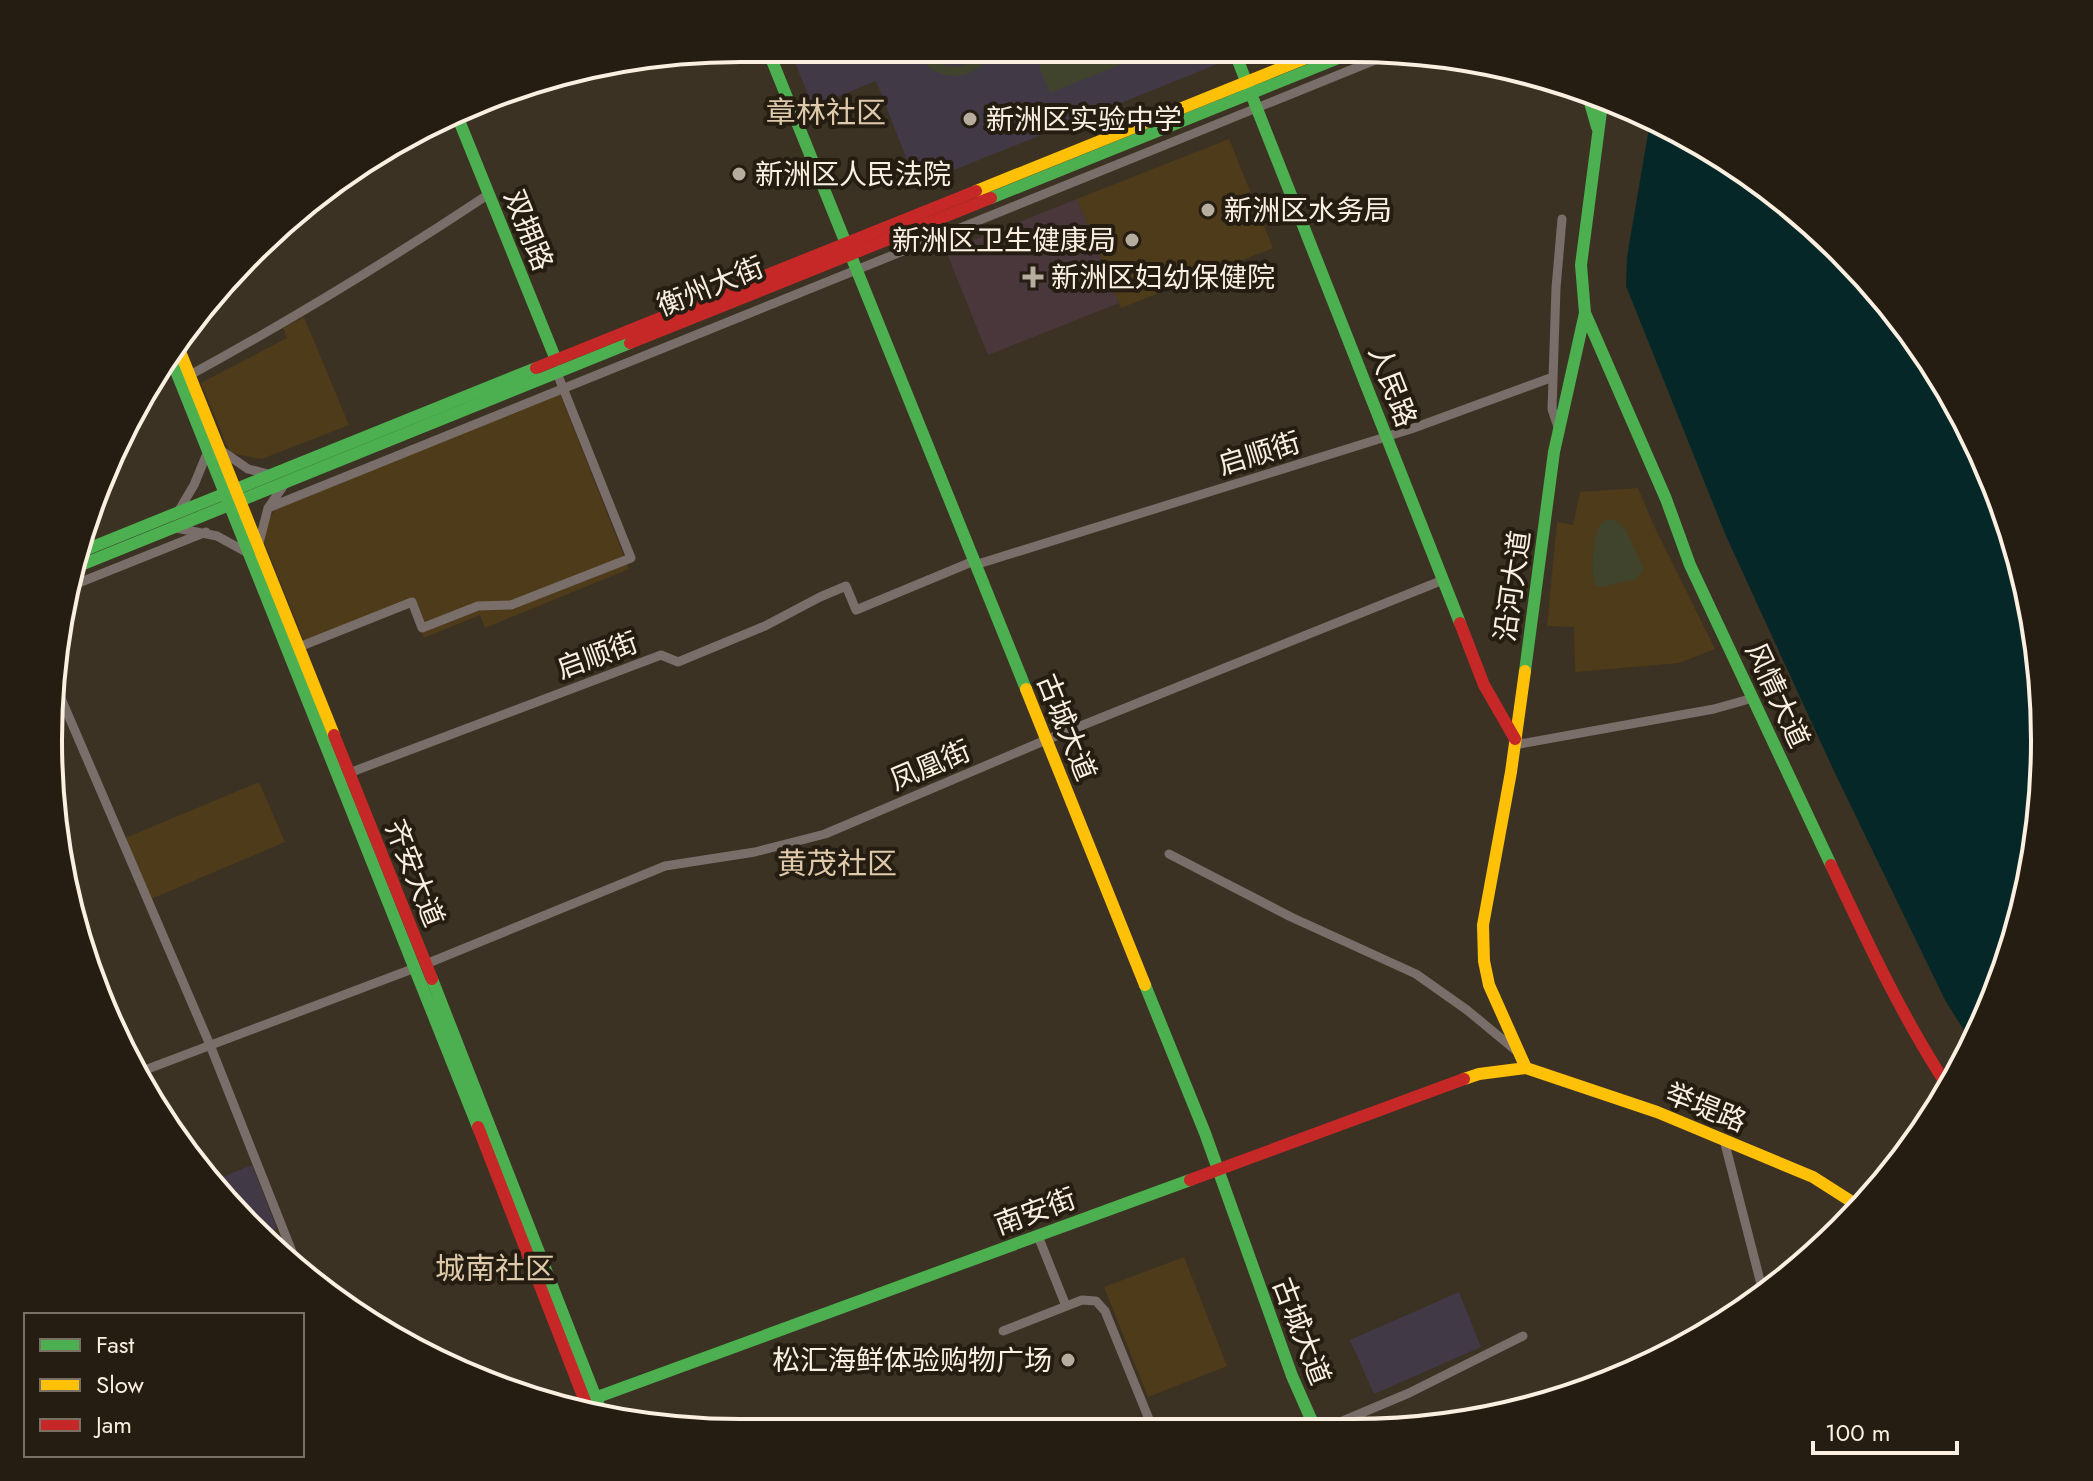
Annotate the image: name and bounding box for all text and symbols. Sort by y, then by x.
district label: 章林社区 [766,91,886,134]
place label: 新洲区实验中学 [986,99,1182,140]
marker: 新洲区实验中学 [961,110,979,128]
place label: 新洲区人民法院 [755,154,951,195]
marker: 新洲区人民法院 [730,165,748,183]
street label: 双拥路 [494,184,563,277]
place label: 新洲区水务局 [1224,190,1392,231]
marker: 新洲区水务局 [1199,201,1217,219]
place label: 新洲区卫生健康局 [892,220,1116,261]
marker: 新洲区卫生健康局 [1123,231,1141,249]
street label: 衡州大街 [651,246,770,326]
place label: 新洲区妇幼保健院 [1051,257,1275,298]
marker: 新洲区妇幼保健院 [1022,266,1044,288]
street label: 人民路 [1358,340,1427,433]
street label: 启顺街 [1213,422,1305,485]
street label: 沿河大道 [1484,528,1541,644]
street label: 启顺街 [551,622,644,689]
street label: 风情大道 [1735,636,1820,755]
street label: 古城大道 [1027,668,1107,787]
street label: 凤凰街 [884,730,977,801]
street label: 齐安大道 [375,814,455,933]
district label: 黄茂社区 [777,842,897,885]
street label: 举堤路 [1659,1073,1752,1142]
street label: 南安街 [989,1178,1082,1245]
district label: 城南社区 [435,1247,555,1290]
street label: 古城大道 [1262,1272,1341,1391]
legend [24,1313,304,1457]
text: Fast [96,1327,134,1362]
place label: 松汇海鲜体验购物广场 [772,1340,1052,1381]
marker: 松汇海鲜体验购物广场 [1059,1351,1077,1369]
text: Slow [96,1367,144,1402]
scale bar [1813,1405,1957,1455]
text: Jam [93,1407,132,1442]
text: 100 m [1825,1415,1891,1450]

